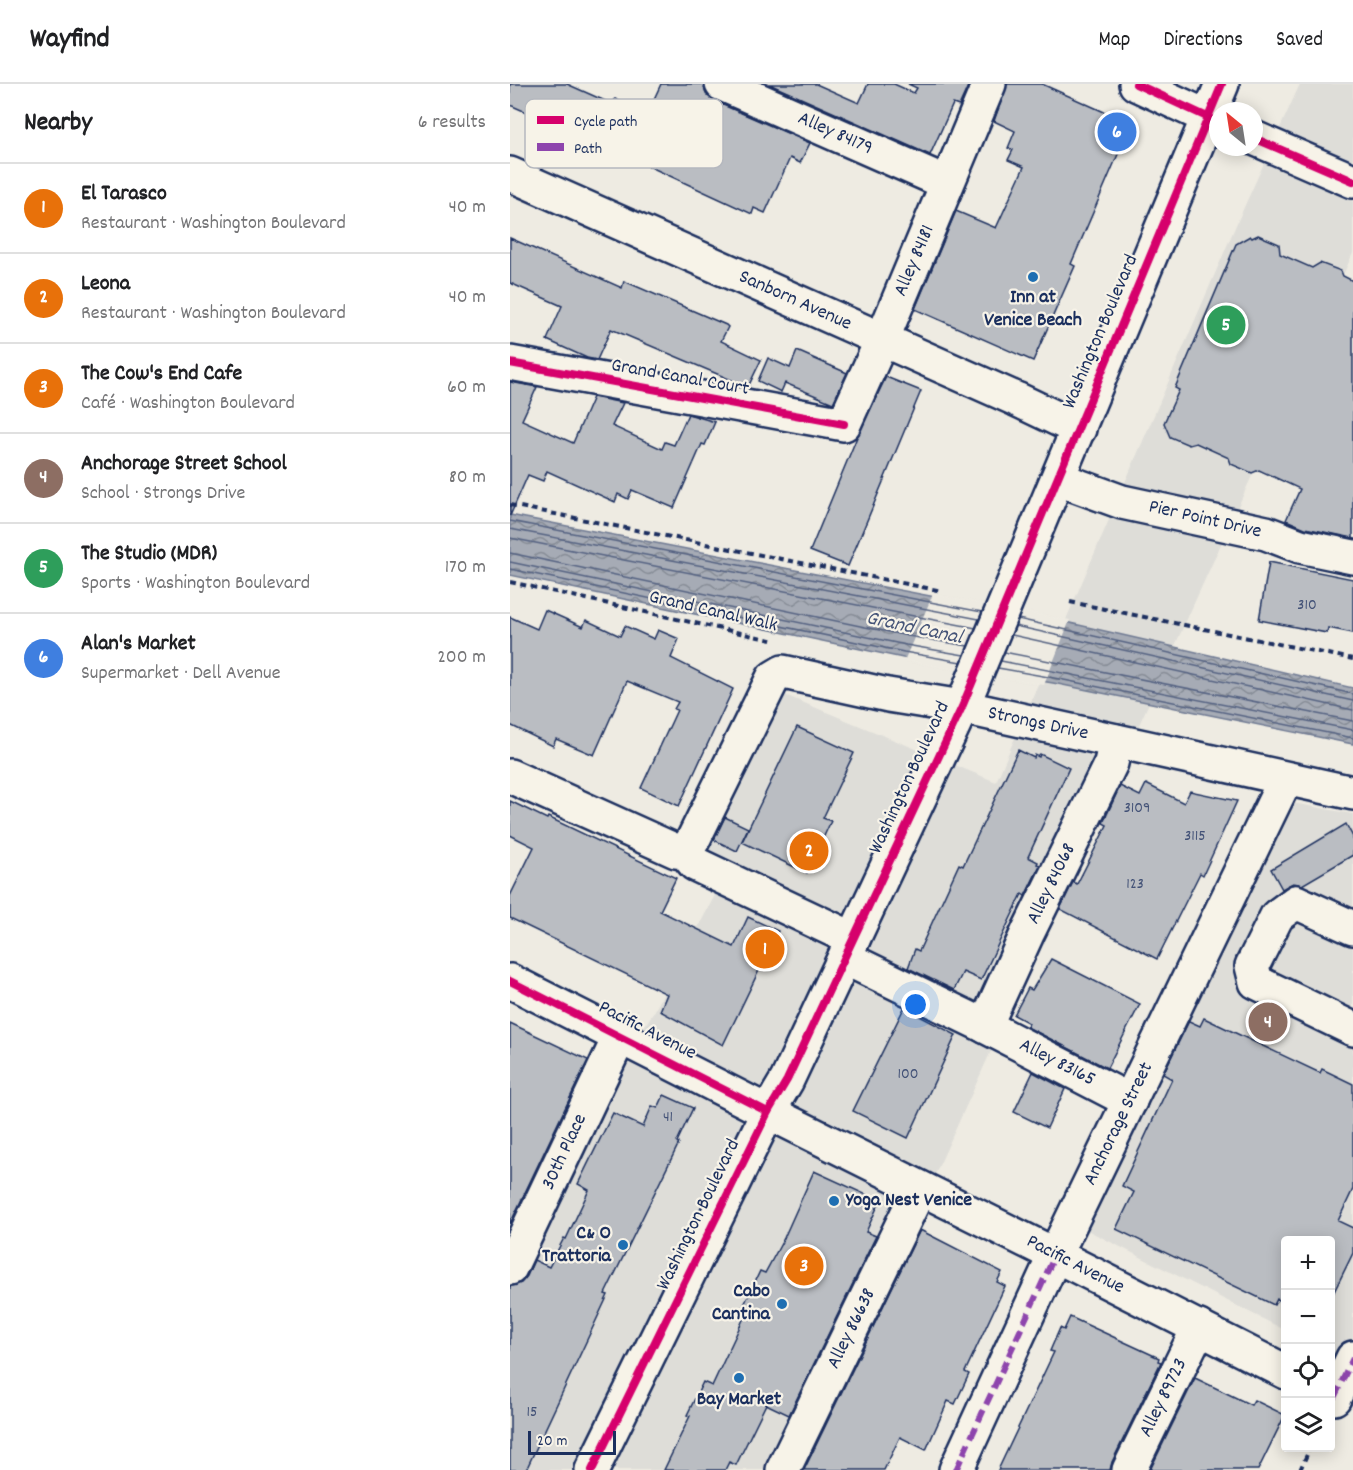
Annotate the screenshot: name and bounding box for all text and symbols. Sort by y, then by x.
text: Wayfind [30,21,110,61]
text: Map [1099,26,1130,56]
text: Directions [1163,26,1243,56]
text: Saved [1276,26,1323,56]
legend [525,99,723,168]
north arrow [1209,102,1263,156]
text: Nearby [24,105,92,142]
street label: Alley 84179 [793,105,877,163]
text: 6 results [418,109,486,137]
pin: 6 [1098,110,1136,154]
text: Cycle path [574,111,637,134]
text: Path [574,138,602,161]
text: El Tarasco [81,179,167,210]
text: 1 [41,194,46,222]
text: 40 m [448,194,486,222]
text: Restaurant · Washington Boulevard [81,210,346,238]
street label: Alley 84181 [887,221,943,301]
street label: Washington Boulevard [1056,250,1146,414]
street label: Sanborn Avenue [734,264,856,338]
text: Leona [81,269,130,300]
marker: Inn at Venice Beach [1026,270,1040,284]
text: 2 [39,284,48,312]
text: 40 m [448,284,486,312]
place label: Inn at Venice Beach [984,284,1082,335]
text: Restaurant · Washington Boulevard [81,300,346,328]
pin: 5 [1206,302,1246,348]
street label: Grand Canal Court [609,352,751,404]
text: The Cow's End Cafe [81,359,242,390]
text: 3 [39,374,48,402]
text: 60 m [447,374,486,402]
text: Café · Washington Boulevard [81,390,295,418]
text: Anchorage Street School [81,449,287,480]
text: 4 [39,464,48,492]
text: 80 m [449,464,486,492]
text: School · Strongs Drive [81,480,245,508]
street label: Pier Point Drive [1146,493,1264,547]
text: The Studio (MDR) [81,539,217,570]
text: 5 [39,554,48,582]
text: 170 m [445,554,486,582]
text: Sports · Washington Boulevard [81,570,310,598]
street label: Grand Canal Walk [646,584,780,640]
house number: 310 [1297,594,1317,617]
water label: Grand Canal [863,604,967,654]
text: Alan's Market [81,629,196,660]
text: 6 [39,644,48,672]
text: 200 m [437,644,486,672]
text: Supermarket · Dell Avenue [81,660,280,688]
street label: Washington Boulevard [862,697,958,859]
street label: Strongs Drive [985,700,1091,748]
house number: 3109 [1124,797,1150,820]
house number: 3115 [1184,825,1206,848]
pin: 2 [790,828,828,873]
street label: Alley 84068 [1020,839,1084,929]
house number: 123 [1126,873,1144,896]
pin: 1 [746,926,784,972]
your location [901,990,930,1019]
street label: Pacific Avenue [593,994,701,1068]
pin: 4 [1248,1000,1287,1044]
street label: Alley 83165 [1014,1032,1100,1094]
street label: Anchorage Street [1077,1058,1161,1190]
house number: 100 [898,1063,918,1086]
house number: 41 [663,1106,673,1129]
street label: 30th Place [535,1109,595,1195]
street label: Washington Boulevard [650,1135,748,1295]
place label: Yoga Nest Venice [845,1187,972,1215]
marker: Yoga Nest Venice [827,1194,841,1208]
place label: C& O Trattoria [542,1220,612,1271]
street label: Pacific Avenue [1021,1228,1129,1302]
map controls [1281,1236,1335,1452]
button: + [1281,1236,1335,1290]
marker: C& O Trattoria [616,1238,630,1252]
pin: 3 [784,1244,824,1288]
place label: Cabo Cantina [712,1278,771,1329]
street label: Alley 86638 [820,1284,884,1374]
button: − [1281,1290,1335,1344]
marker: Cabo Cantina [775,1297,789,1311]
button: locate [1281,1344,1335,1398]
street label: Alley 89723 [1133,1354,1195,1442]
marker: Bay Market [732,1371,746,1385]
place label: Bay Market [697,1386,782,1414]
button: layers [1281,1398,1335,1452]
house number: 15 [527,1401,537,1424]
scale bar [528,1428,616,1456]
text: 20 m [537,1430,567,1453]

